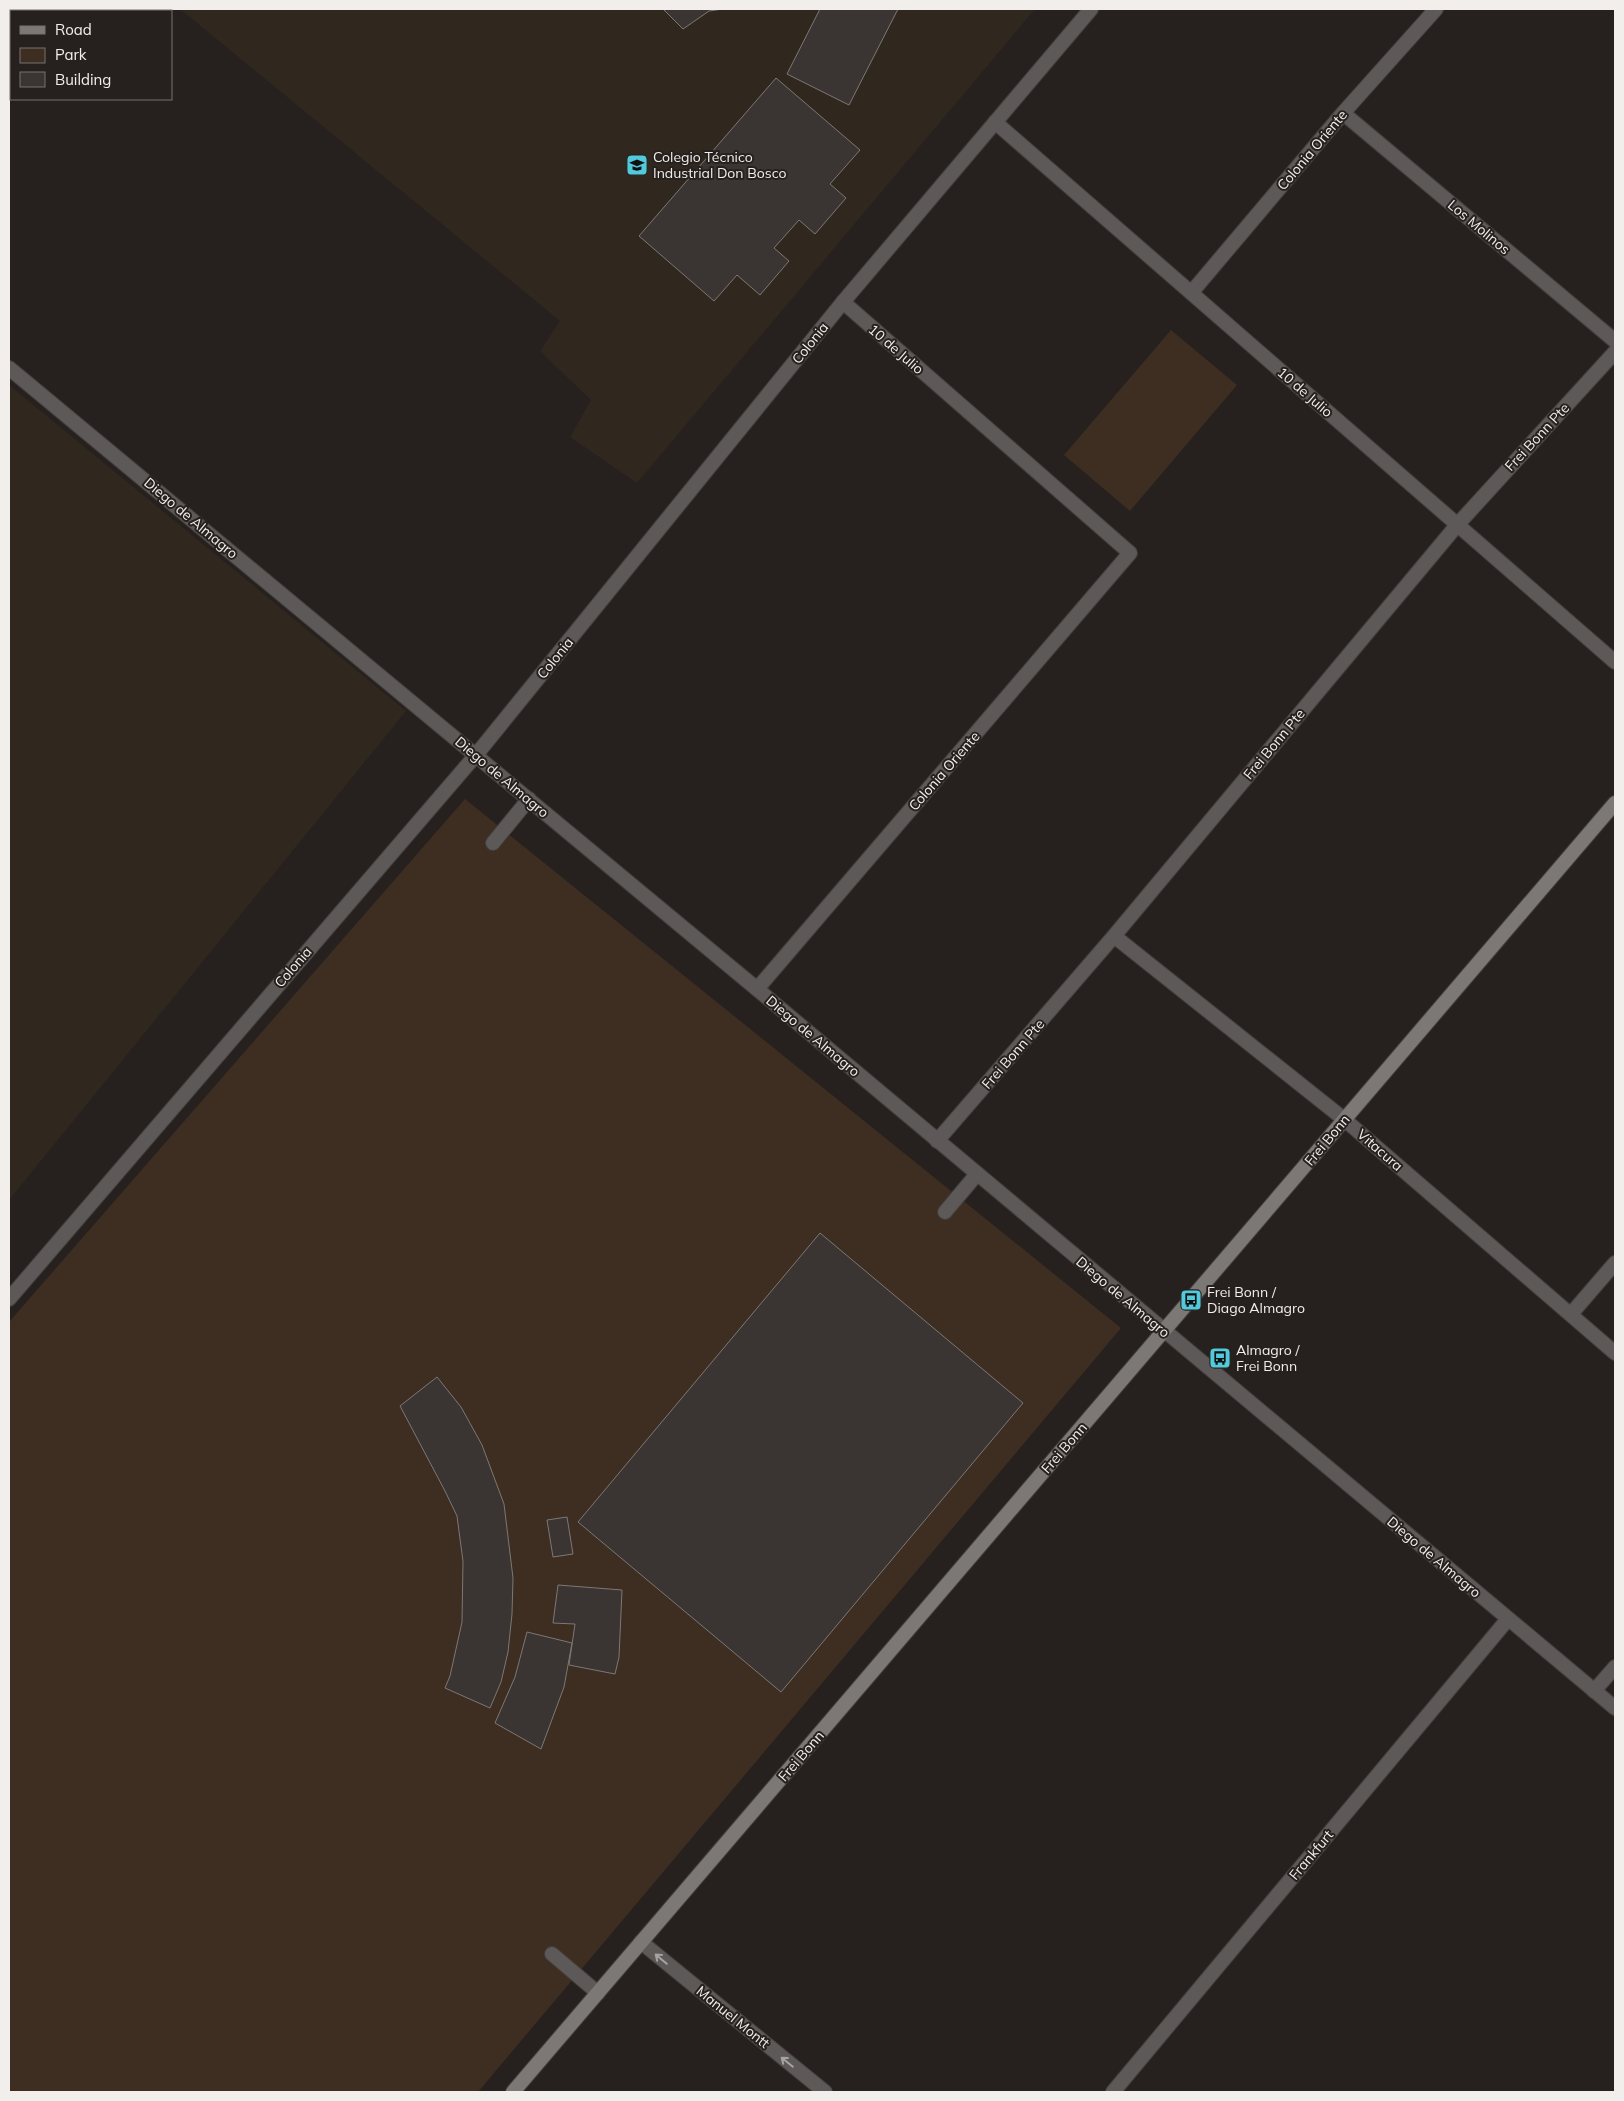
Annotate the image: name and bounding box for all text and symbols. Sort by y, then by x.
legend [10,10,172,100]
text: Road [55,20,92,39]
text: Park [55,45,87,64]
text: Building [55,70,111,89]
street label: Colonia Oriente [1273,106,1351,194]
place label: Colegio Técnico Industrial Don Bosco [653,148,786,182]
school or university icon: Colegio Técnico Industrial Don Bosco [625,153,649,177]
street label: Los Molinos [1444,196,1514,258]
street label: Colonia [788,319,832,367]
street label: 10 de Julio [865,320,927,378]
street label: 10 de Julio [1274,363,1336,421]
street label: Frei Bonn Pte [1501,399,1573,475]
street label: Diego de Almagro [140,474,242,562]
street label: Colonia [533,634,577,682]
street label: Frei Bonn Pte [1239,705,1309,783]
street label: Colonia Oriente [905,728,983,814]
street label: Diego de Almagro [451,733,553,821]
street label: Colonia [270,943,316,991]
street label: Diego de Almagro [762,992,864,1080]
street label: Frei Bonn Pte [978,1015,1048,1093]
street label: Frei Bonn [1300,1111,1354,1169]
street label: Vitacura [1353,1125,1407,1175]
street label: Diego de Almagro [1072,1253,1174,1341]
place label: Frei Bonn / Diago Almagro [1207,1283,1305,1317]
bus stop icon: Frei Bonn / Diago Almagro [1179,1288,1203,1312]
place label: Almagro / Frei Bonn [1236,1341,1300,1375]
bus stop icon: Almagro / Frei Bonn [1208,1346,1232,1370]
street label: Frei Bonn [1037,1419,1091,1477]
street label: Diego de Almagro [1383,1513,1485,1601]
street label: Frei Bonn [774,1727,828,1785]
street label: Frankfurt [1285,1826,1337,1884]
one-way arrow [655,1953,668,1964]
street label: Manuel Montt [693,1982,773,2052]
one-way arrow [781,2056,794,2067]

